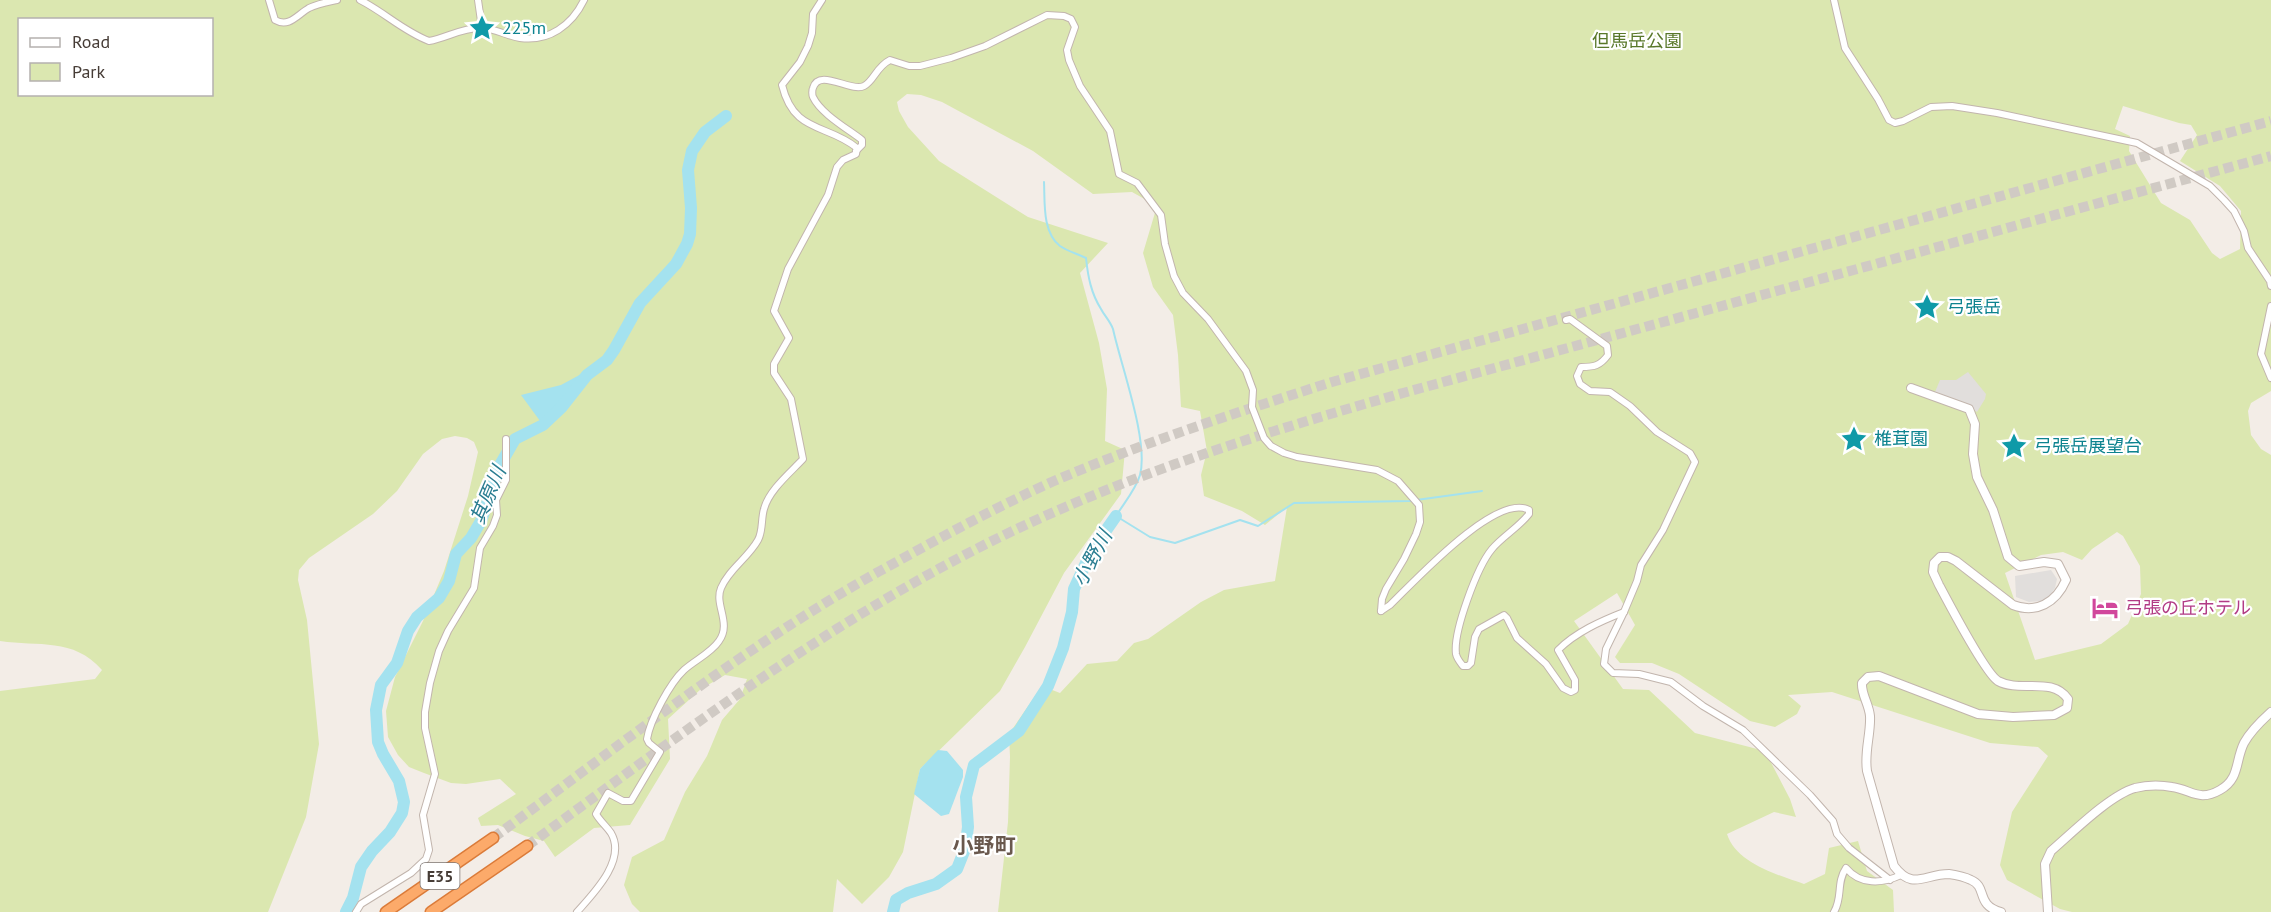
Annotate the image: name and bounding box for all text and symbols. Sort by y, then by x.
place icon: 225m [467,13,497,43]
place label: 225m [502,16,546,39]
legend [18,18,213,96]
park label: 但馬岳公園 [1592,29,1682,52]
text: Road [72,30,110,53]
text: Park [72,60,105,83]
place icon: 弓張岳 [1912,292,1942,322]
place label: 弓張岳 [1947,295,2001,318]
place icon: 椎茸園 [1839,424,1869,454]
place label: 椎茸園 [1874,427,1928,450]
place icon: 弓張岳展望台 [1999,431,2029,461]
place label: 弓張岳展望台 [2034,434,2142,457]
water label: 其原川 [464,460,512,528]
water label: 小野川 [1066,524,1119,591]
hotel icon: 弓張の丘ホテル [2090,593,2120,623]
place label: 弓張の丘ホテル [2125,596,2251,619]
district label: 小野町 [953,832,1016,859]
road number: E35 [420,863,460,889]

